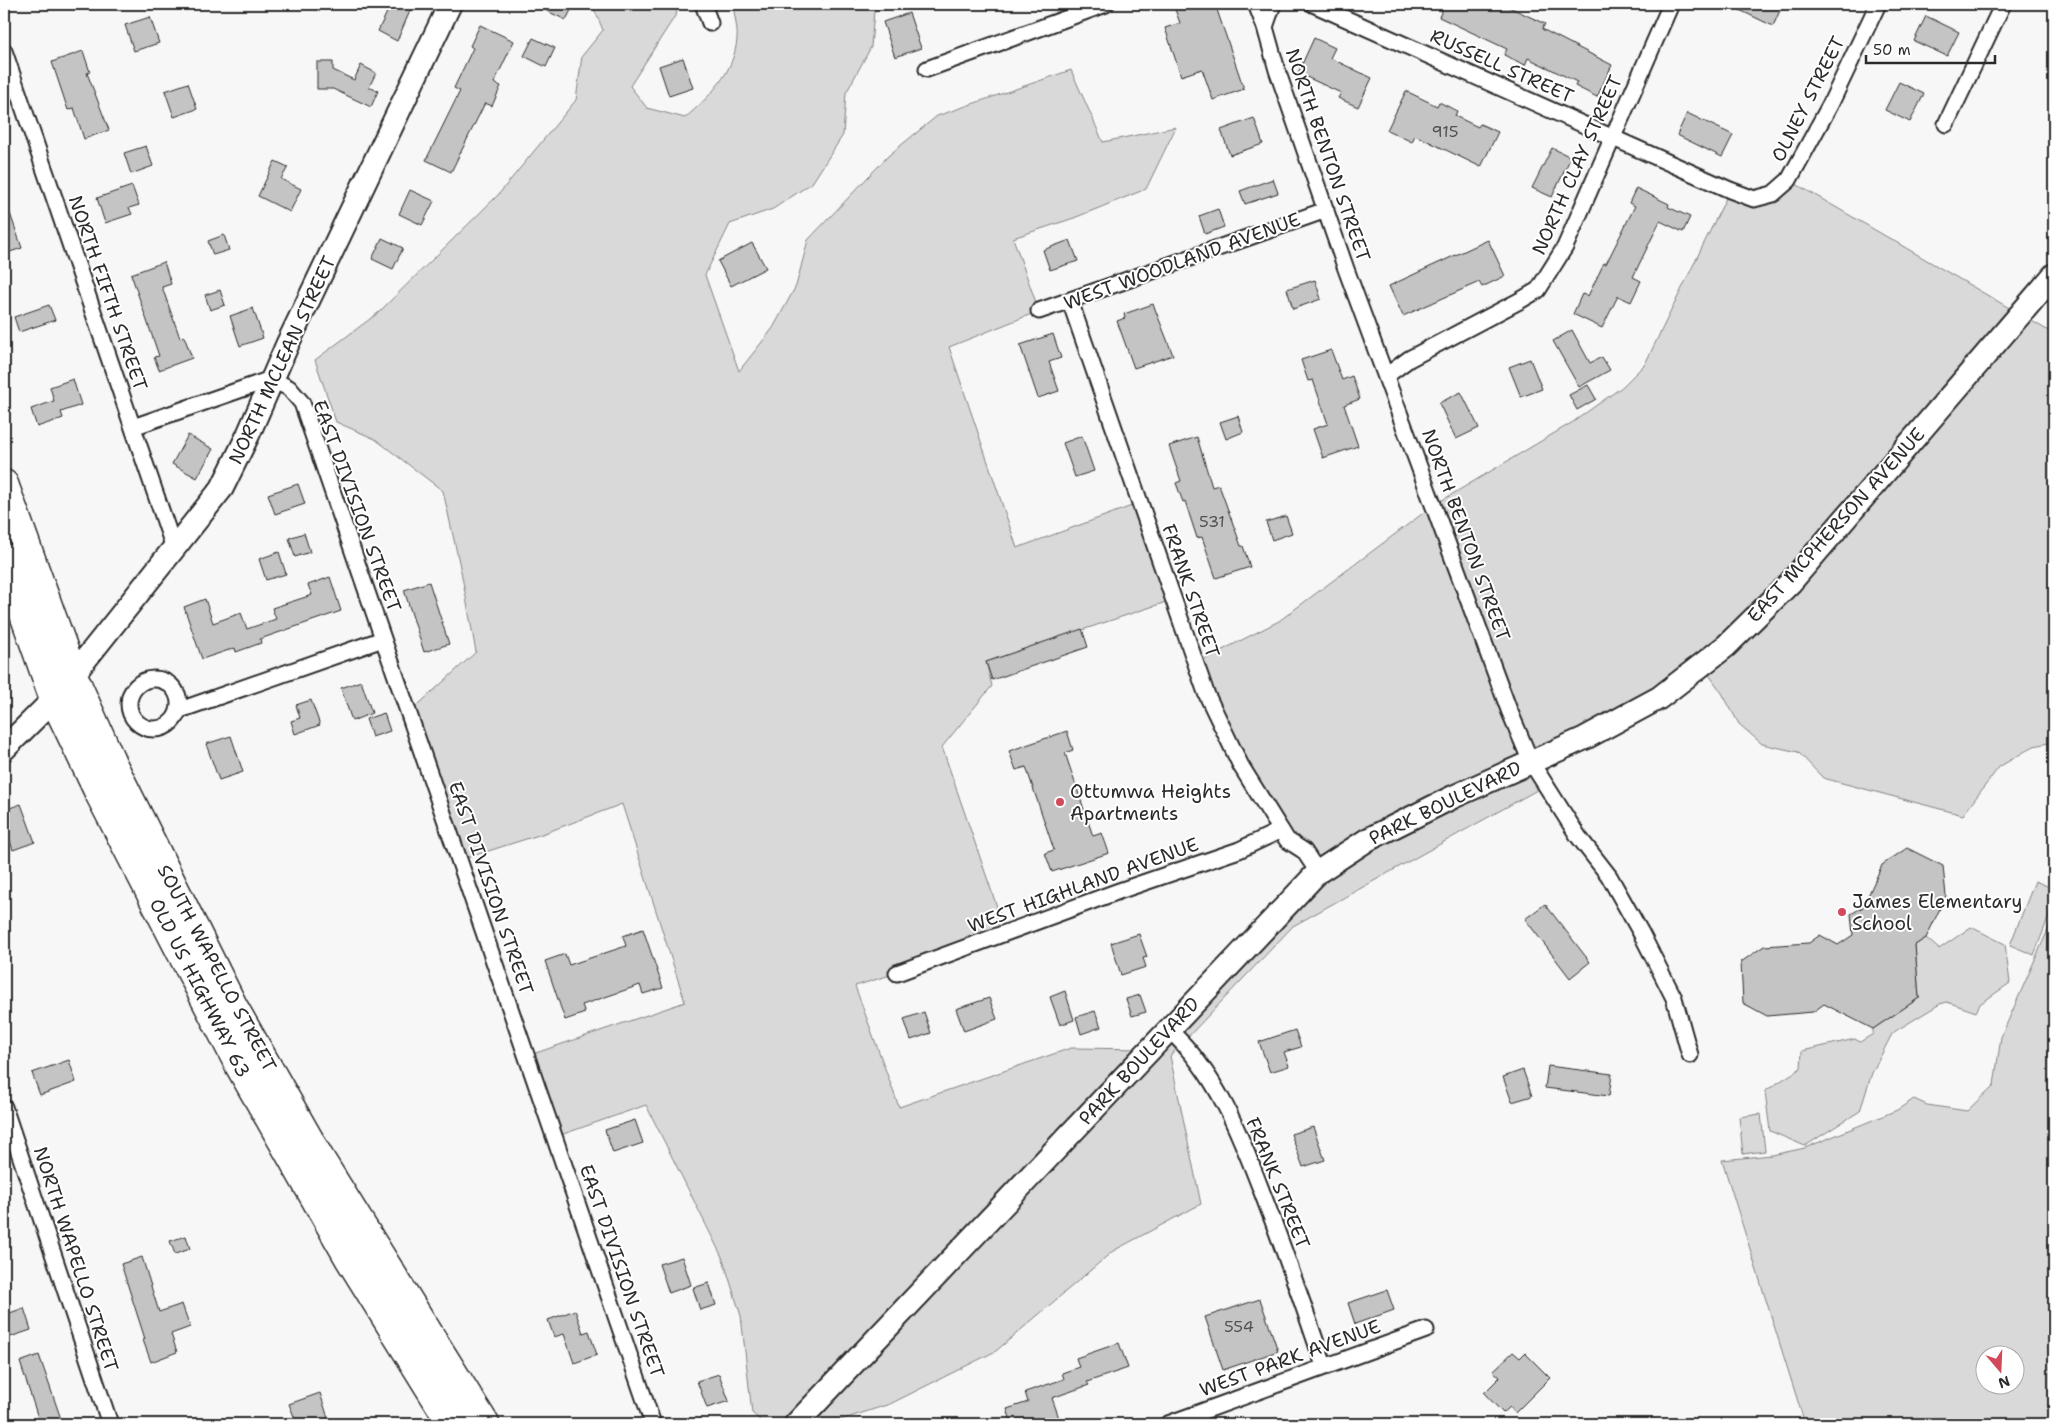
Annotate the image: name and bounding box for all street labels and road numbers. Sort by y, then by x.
street label: RUSSELL STREET [1426,23,1578,109]
street label: OLNEY STREET [1766,32,1851,166]
street label: NORTH BENTON STREET [1280,45,1376,265]
street label: NORTH CLAY STREET [1526,71,1628,259]
street label: NORTH FIFTH STREET [63,192,153,394]
street label: WEST WOODLAND AVENUE [1060,206,1304,316]
street label: NORTH MCLEAN STREET [223,252,341,468]
street label: EAST DIVISION STREET [307,397,407,616]
street label: EAST MCPHERSON AVENUE [1742,422,1930,628]
street label: NORTH BENTON STREET [1416,426,1516,645]
street label: FRANK STREET [1156,521,1226,661]
street label: PARK BOULEVARD [1365,755,1525,851]
street label: EAST DIVISION STREET [443,778,539,998]
street label: WEST HIGHLAND AVENUE [964,831,1202,938]
street label: SOUTH WAPELLO STREET [152,860,282,1076]
street label: OLD US HIGHWAY 63 [144,894,256,1082]
street label: PARK BOULEVARD [1073,992,1205,1130]
street label: FRANK STREET [1240,1114,1316,1253]
street label: NORTH WAPELLO STREET [28,1143,124,1375]
street label: EAST DIVISION STREET [574,1161,670,1381]
street label: WEST PARK AVENUE [1196,1314,1384,1402]

